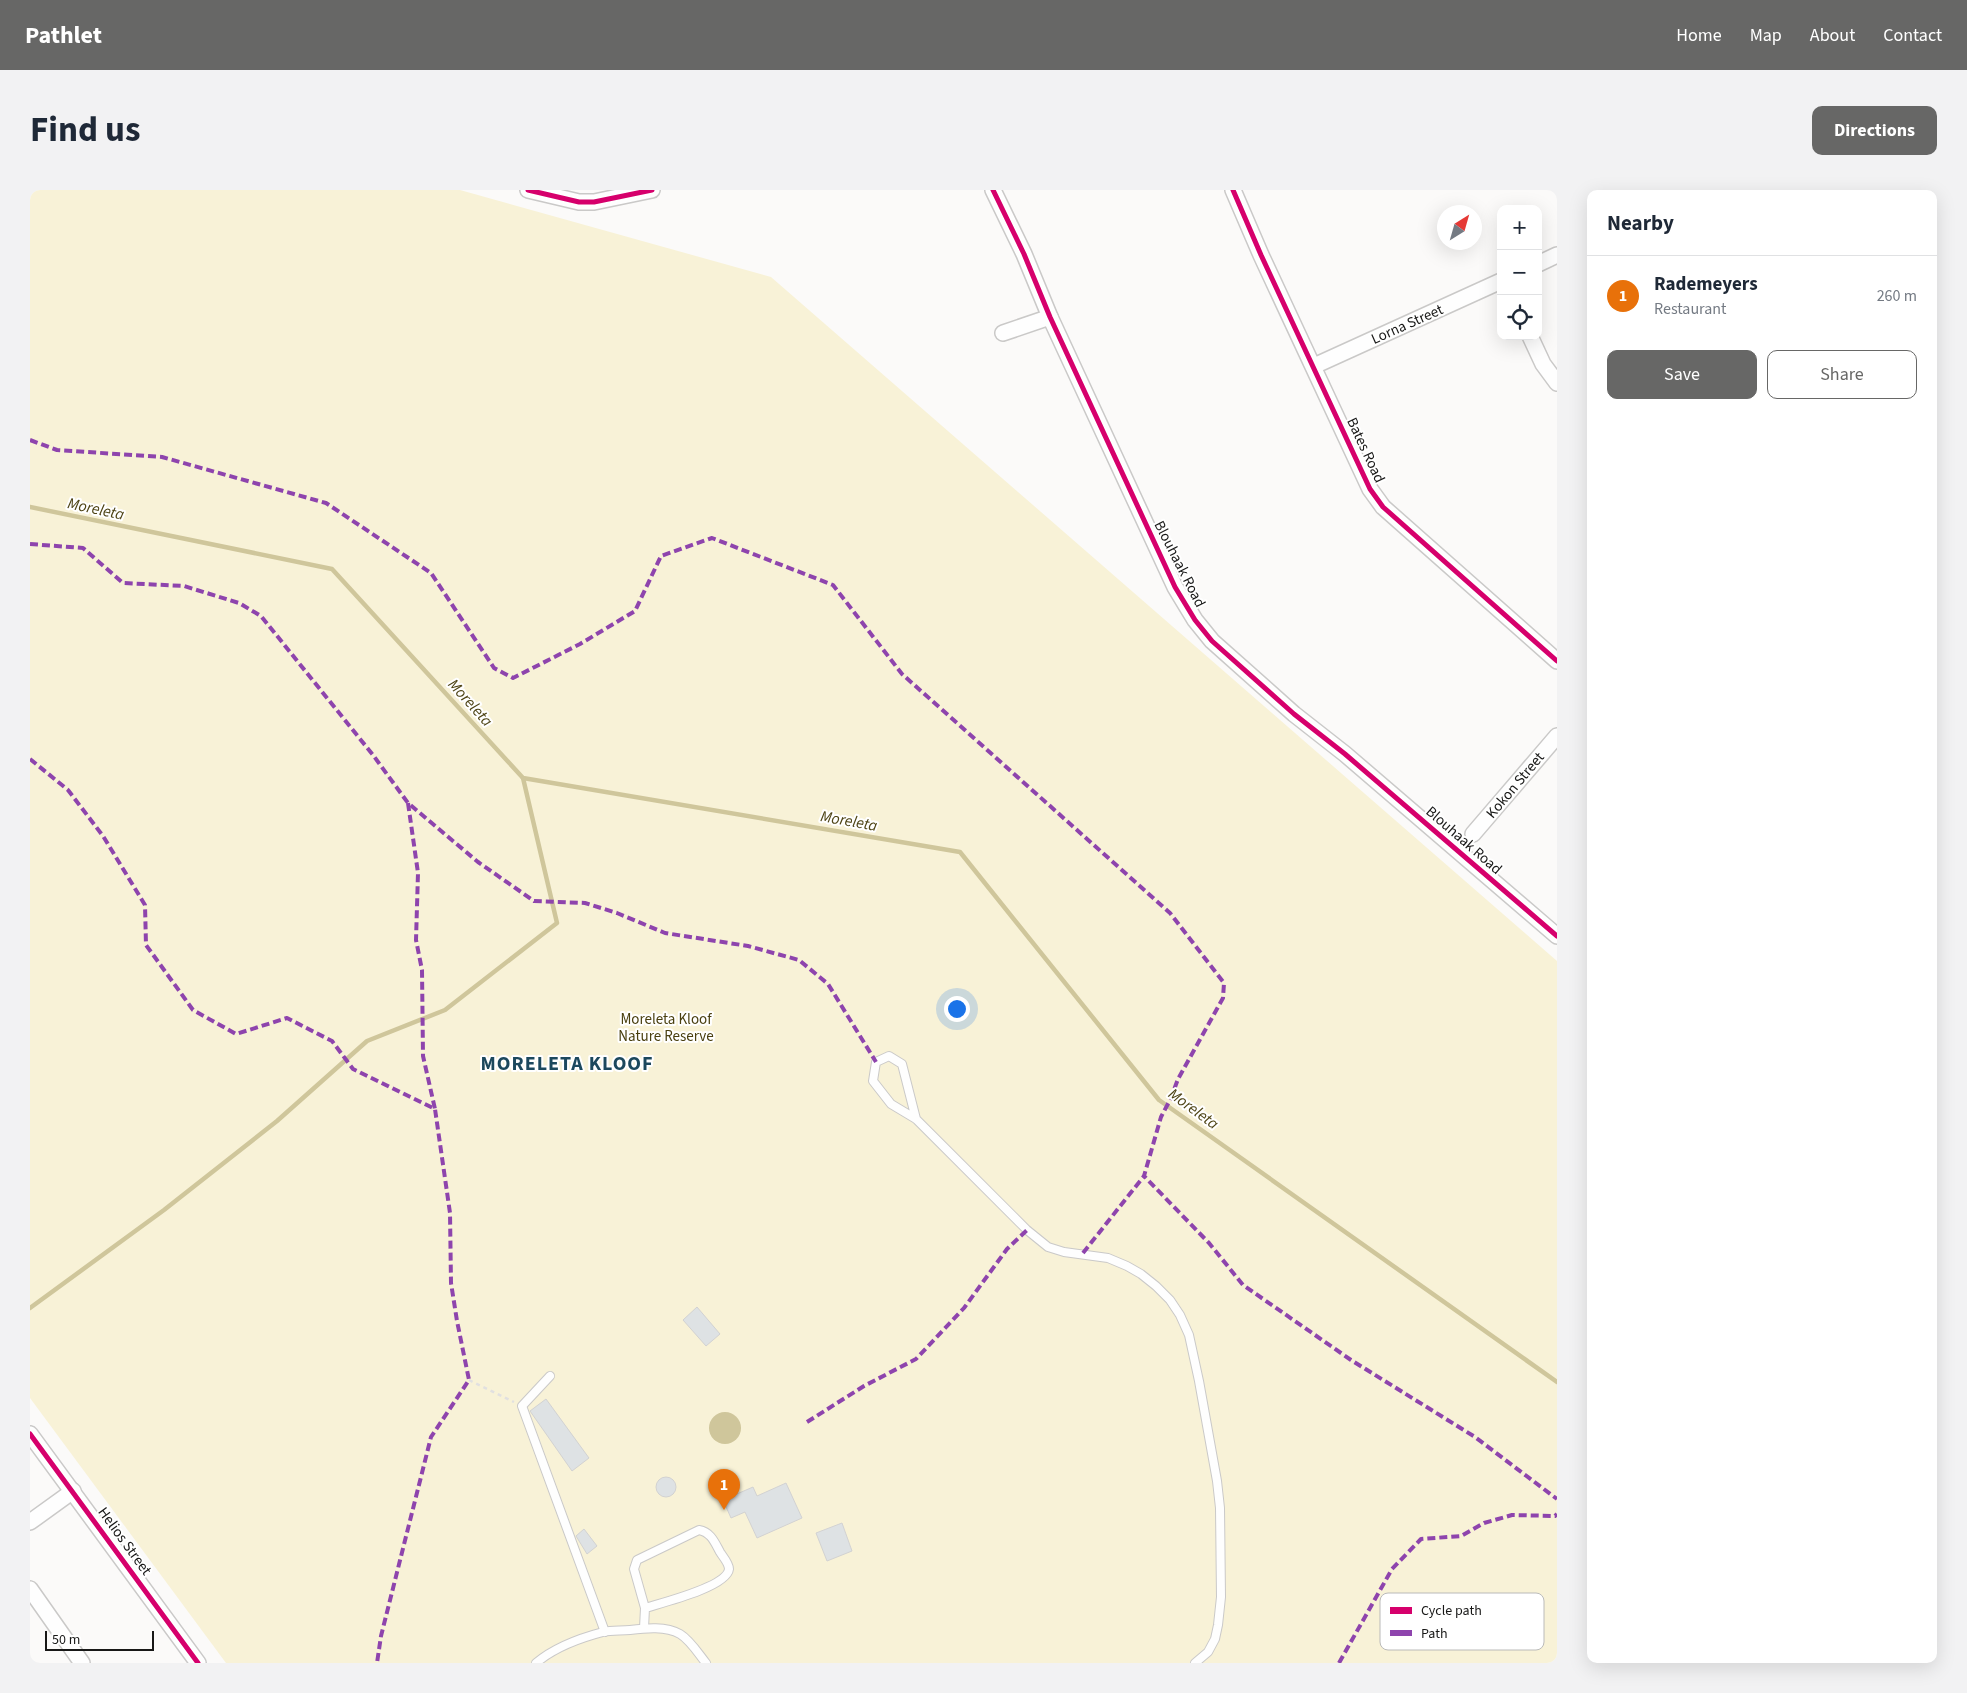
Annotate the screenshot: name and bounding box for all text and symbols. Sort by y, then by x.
text: Pathlet [25,18,102,53]
text: Home [1676,23,1722,48]
text: Map [1750,23,1782,48]
text: About [1810,23,1855,48]
text: Contact [1883,23,1942,48]
text: Find us [30,105,140,155]
button: Directions [1812,106,1937,155]
north arrow [1437,205,1482,250]
map controls [1497,205,1542,340]
button: + [1497,205,1542,250]
text: Nearby [1607,208,1674,238]
button: − [1497,250,1542,295]
text: Rademeyers [1654,271,1758,298]
text: 1 [1619,285,1627,307]
text: 260 m [1877,285,1917,307]
button: locate [1497,295,1542,340]
text: Restaurant [1654,298,1727,320]
street label: Lorna Street [1368,299,1447,350]
button: Save [1607,350,1757,399]
button: Share [1767,350,1917,399]
street label: Bates Road [1341,414,1390,486]
water label: Moreleta [65,492,127,526]
street label: Blouhaak Road [1149,517,1210,611]
water label: Moreleta [443,674,498,732]
street label: Kokon Street [1481,748,1549,823]
street label: Blouhaak Road [1421,801,1506,879]
water label: Moreleta [819,805,879,837]
your location [944,996,970,1022]
park label: Moreleta Kloof Nature Reserve [618,1009,714,1047]
district label: MORELETA KLOOF [481,1050,654,1078]
water label: Moreleta [1164,1083,1223,1135]
pin: 1 [708,1469,740,1510]
street label: Helios Street [93,1503,157,1580]
legend [1380,1593,1544,1650]
text: Cycle path [1421,1601,1482,1621]
text: Path [1421,1624,1448,1644]
scale bar [45,1628,154,1651]
text: 50 m [52,1630,80,1650]

